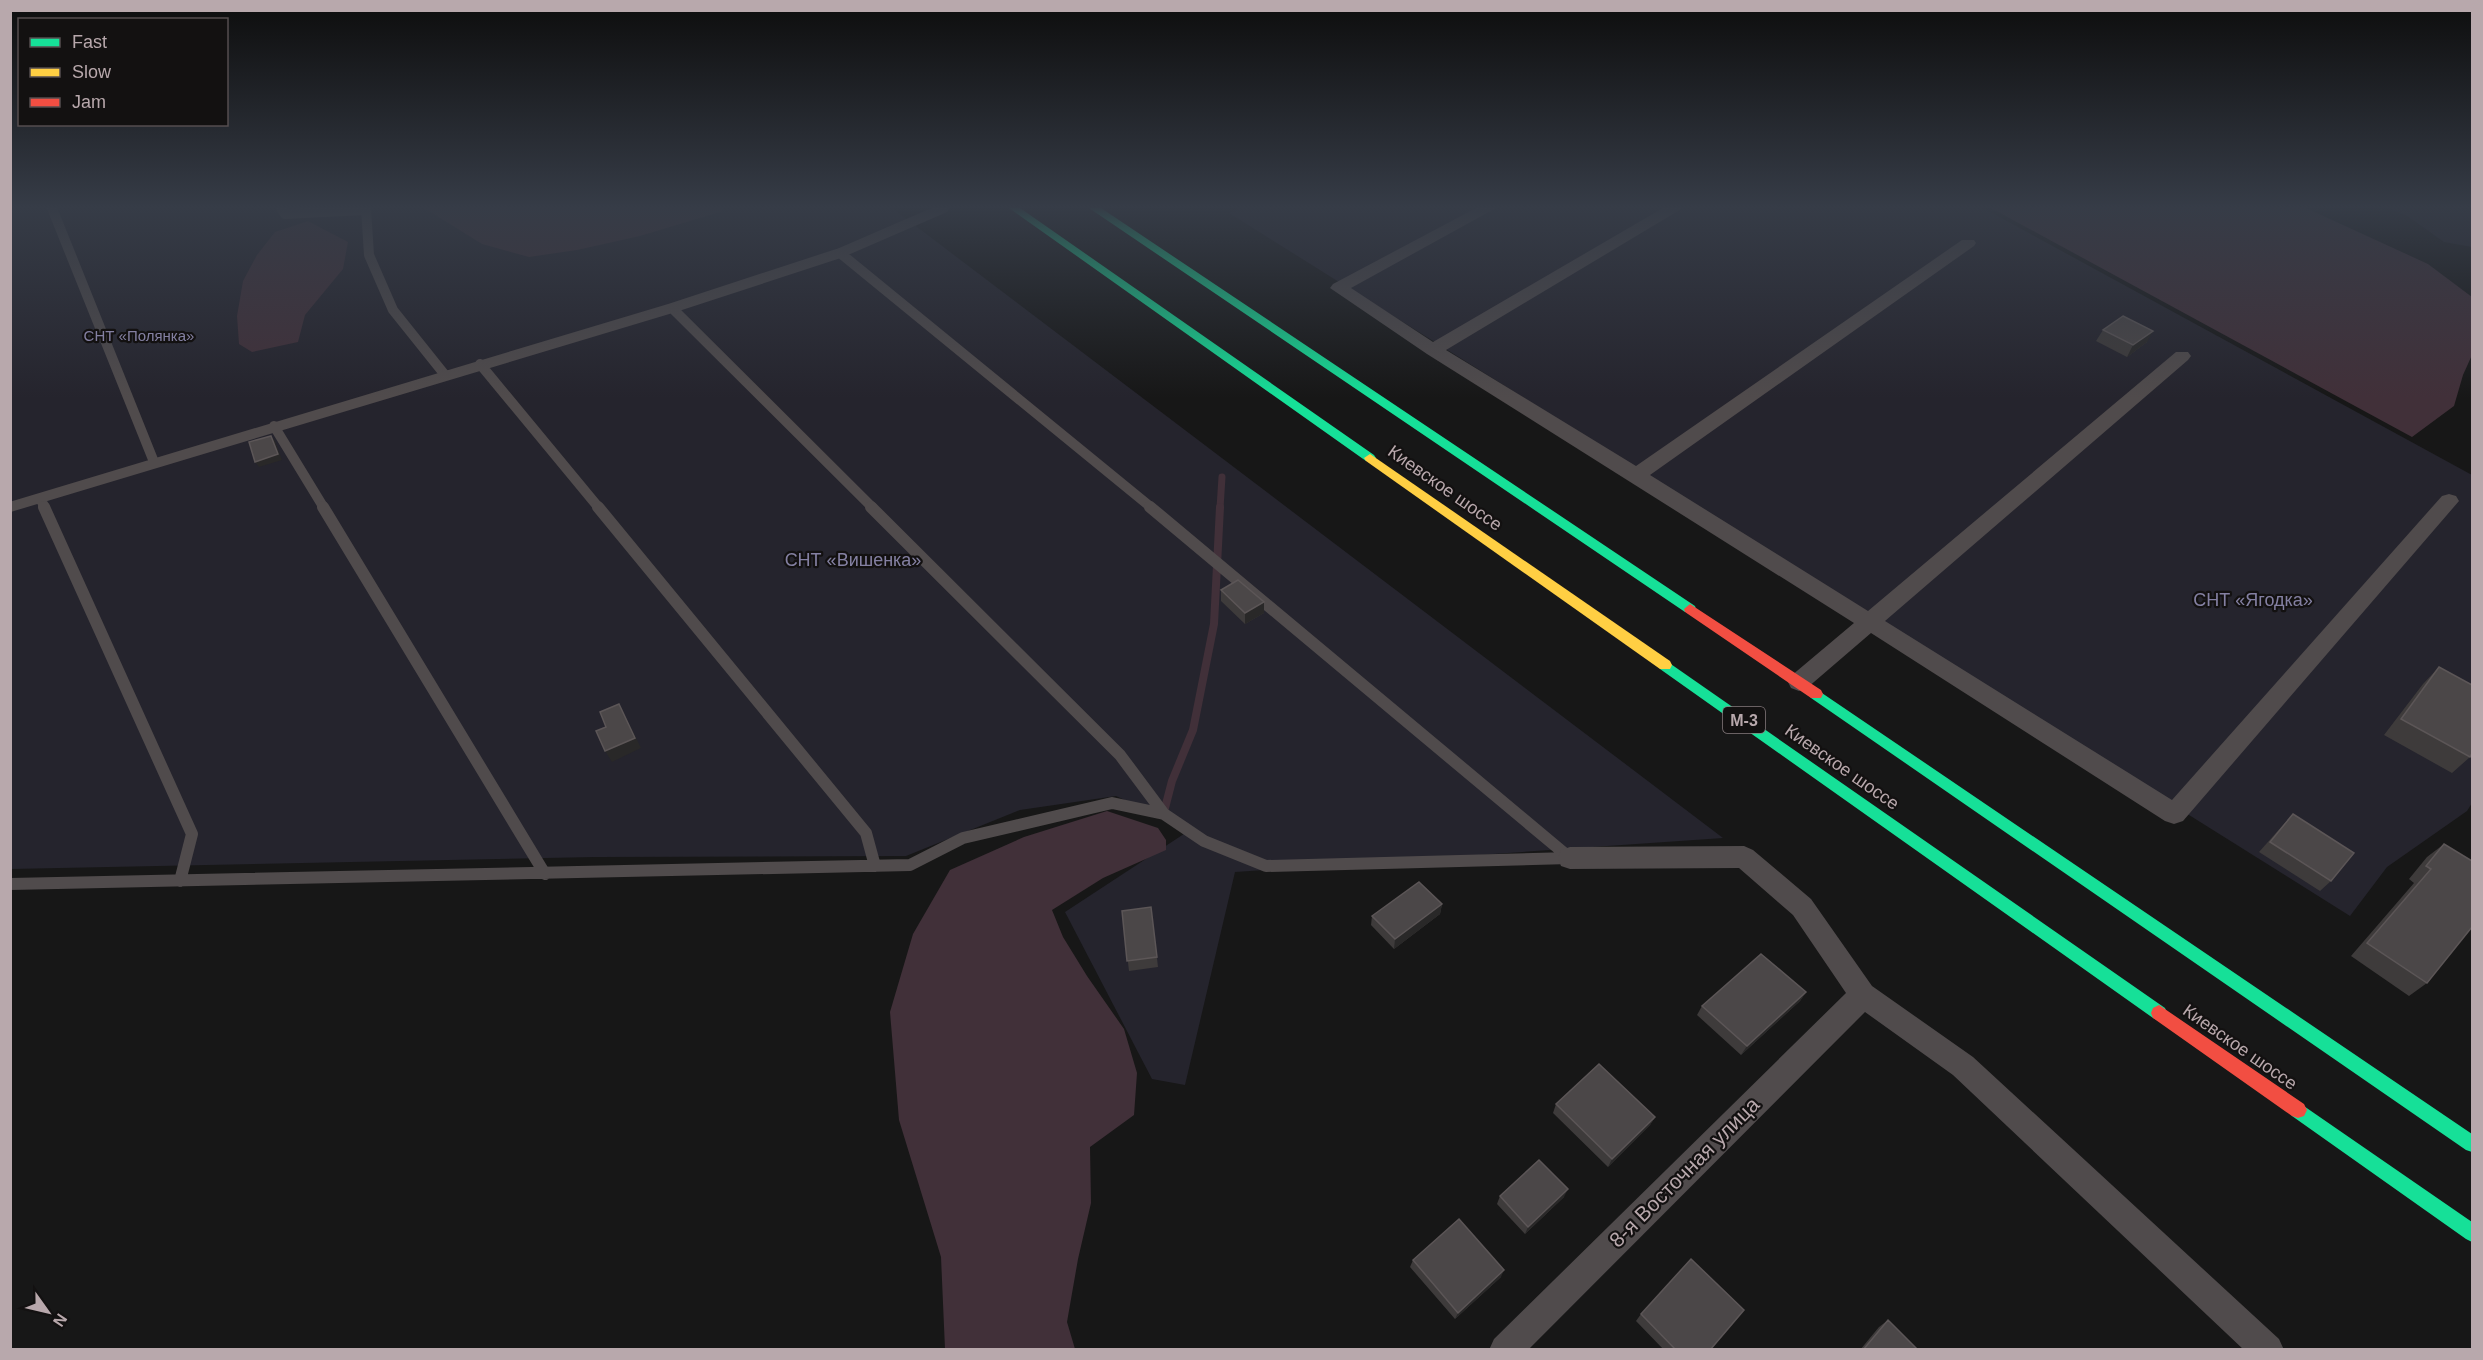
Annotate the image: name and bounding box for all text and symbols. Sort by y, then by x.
legend [18,18,228,126]
text: Fast [72,32,107,52]
text: Slow [72,62,112,82]
text: Jam [72,92,106,112]
park label: СНТ «Полянка» [84,327,194,344]
street label: Киевское шоссе [1384,441,1506,535]
park label: СНТ «Вишенка» [785,550,921,570]
park label: СНТ «Ягодка» [2193,590,2313,610]
road number: М-3 [1723,707,1765,733]
street label: Киевское шоссе [1781,720,1903,814]
street label: Киевское шоссе [2179,1000,2301,1094]
street label: 8-я Восточная улица [1605,1092,1764,1251]
north arrow [18,1282,78,1342]
text: N [50,1311,70,1330]

